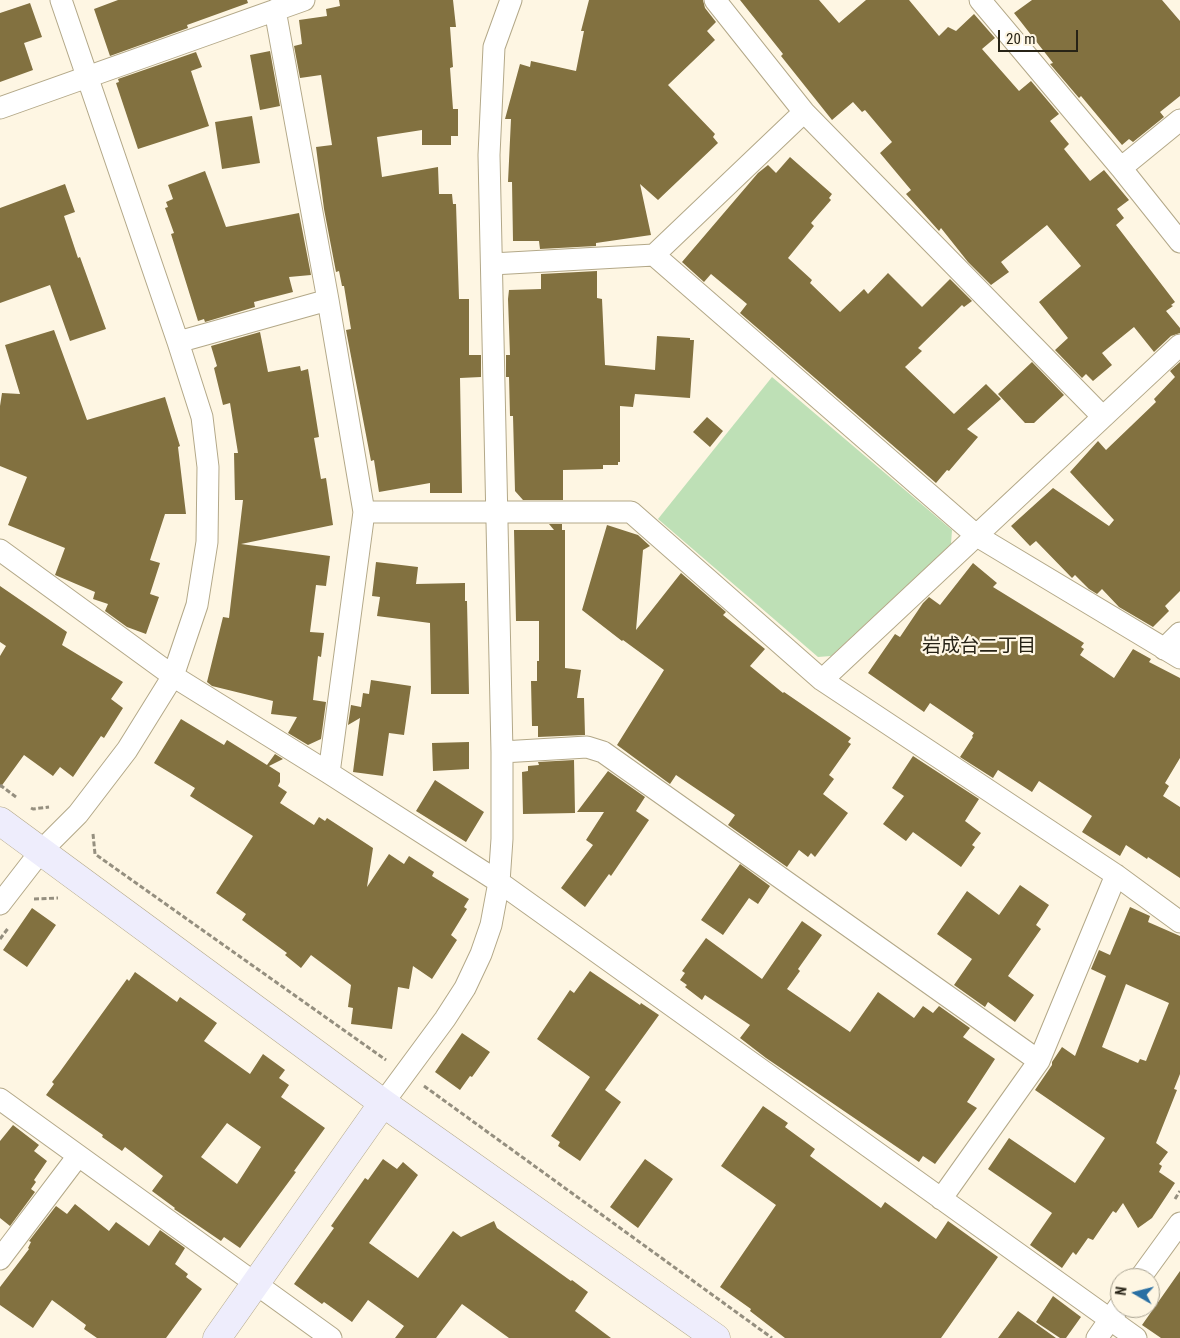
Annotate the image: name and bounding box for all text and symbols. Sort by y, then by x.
scale bar [1000,20,1080,52]
text: 20 m [1006,30,1036,48]
district label: 岩成台二丁目 [922,636,1036,658]
north arrow [1110,1268,1160,1318]
text: N [1113,1286,1130,1296]

